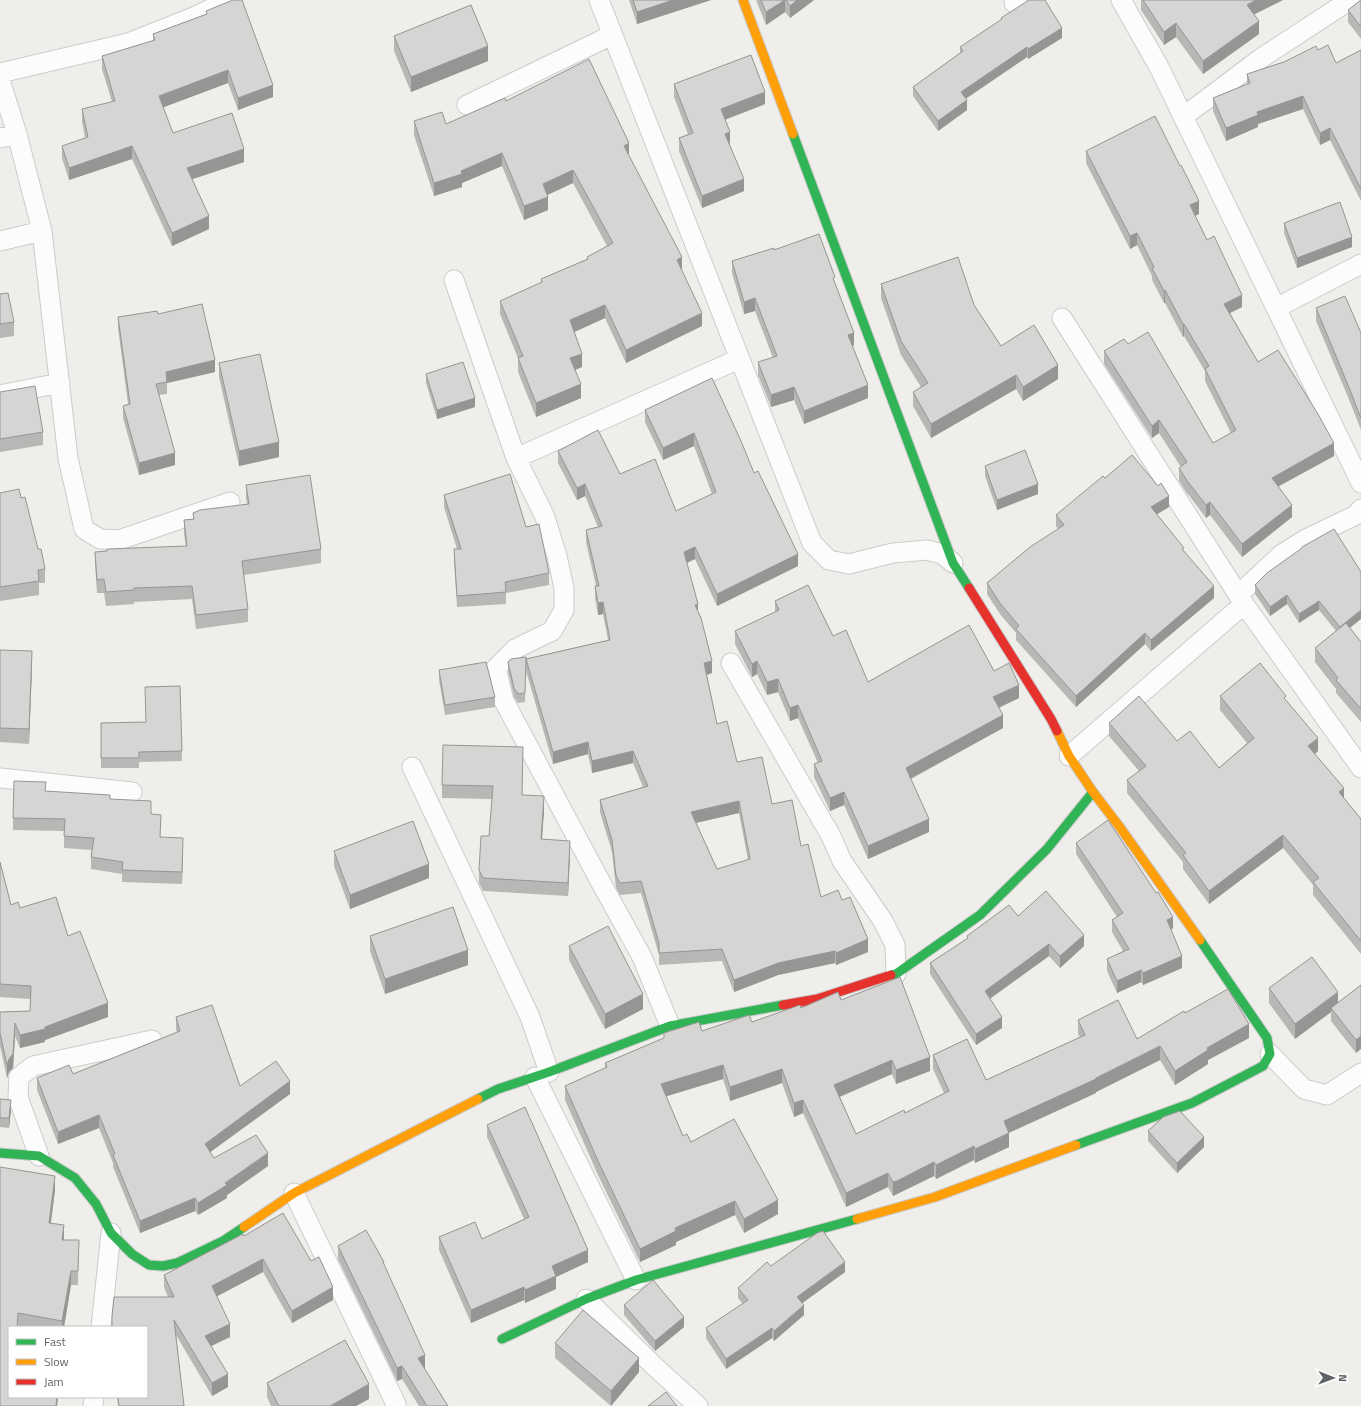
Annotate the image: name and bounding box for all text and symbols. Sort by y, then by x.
legend [8,1326,148,1398]
text: Fast [44,1332,67,1351]
text: Slow [44,1352,69,1371]
north arrow [1313,1358,1353,1398]
text: Jam [44,1372,64,1391]
text: N [1335,1374,1351,1382]

